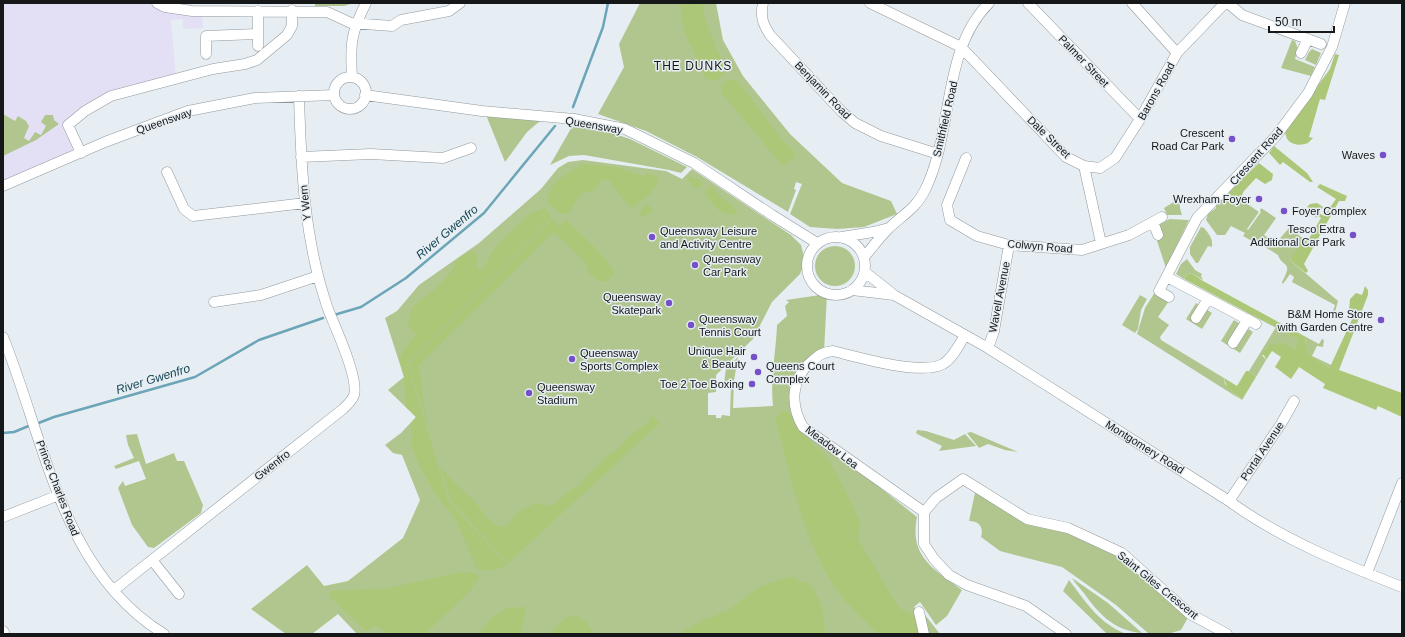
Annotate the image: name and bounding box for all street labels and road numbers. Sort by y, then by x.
street label: Palmer Street [1056,33,1112,89]
street label: Benjamin Road [793,59,853,121]
street label: Barons Road [1135,60,1177,122]
street label: Smithfield Road [930,80,960,158]
street label: Queensway [135,106,194,136]
street label: Queensway [564,114,624,136]
street label: Dale Street [1025,114,1073,160]
street label: Crescent Road [1227,125,1285,187]
street label: Y Wern [297,184,313,222]
street label: Colwyn Road [1007,237,1073,255]
street label: Wavell Avenue [986,260,1012,334]
street label: Montgomery Road [1103,418,1187,476]
street label: Portal Avenue [1238,419,1286,483]
street label: Meadow Lea [803,423,861,471]
street label: Prince Charles Road [34,438,82,538]
street label: Gwenfro [252,447,292,483]
street label: Saint Giles Crescent [1115,549,1201,621]

